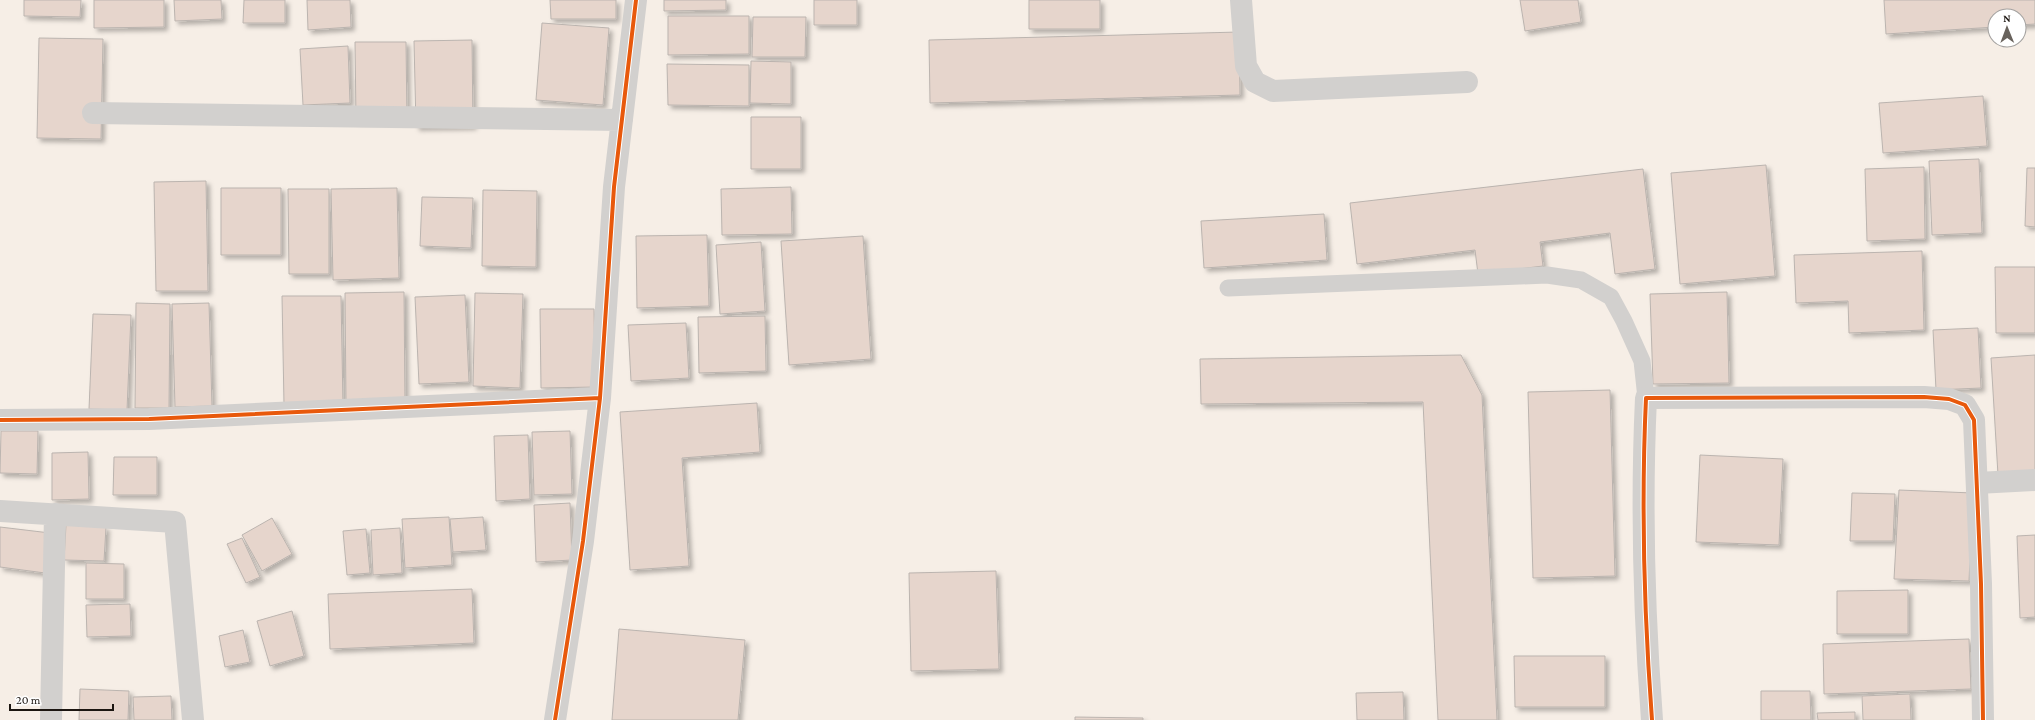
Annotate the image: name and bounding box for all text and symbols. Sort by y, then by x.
north arrow [1987,8,2027,48]
text: N [2003,12,2011,24]
scale bar [10,686,113,712]
text: 20 m [16,693,41,707]

